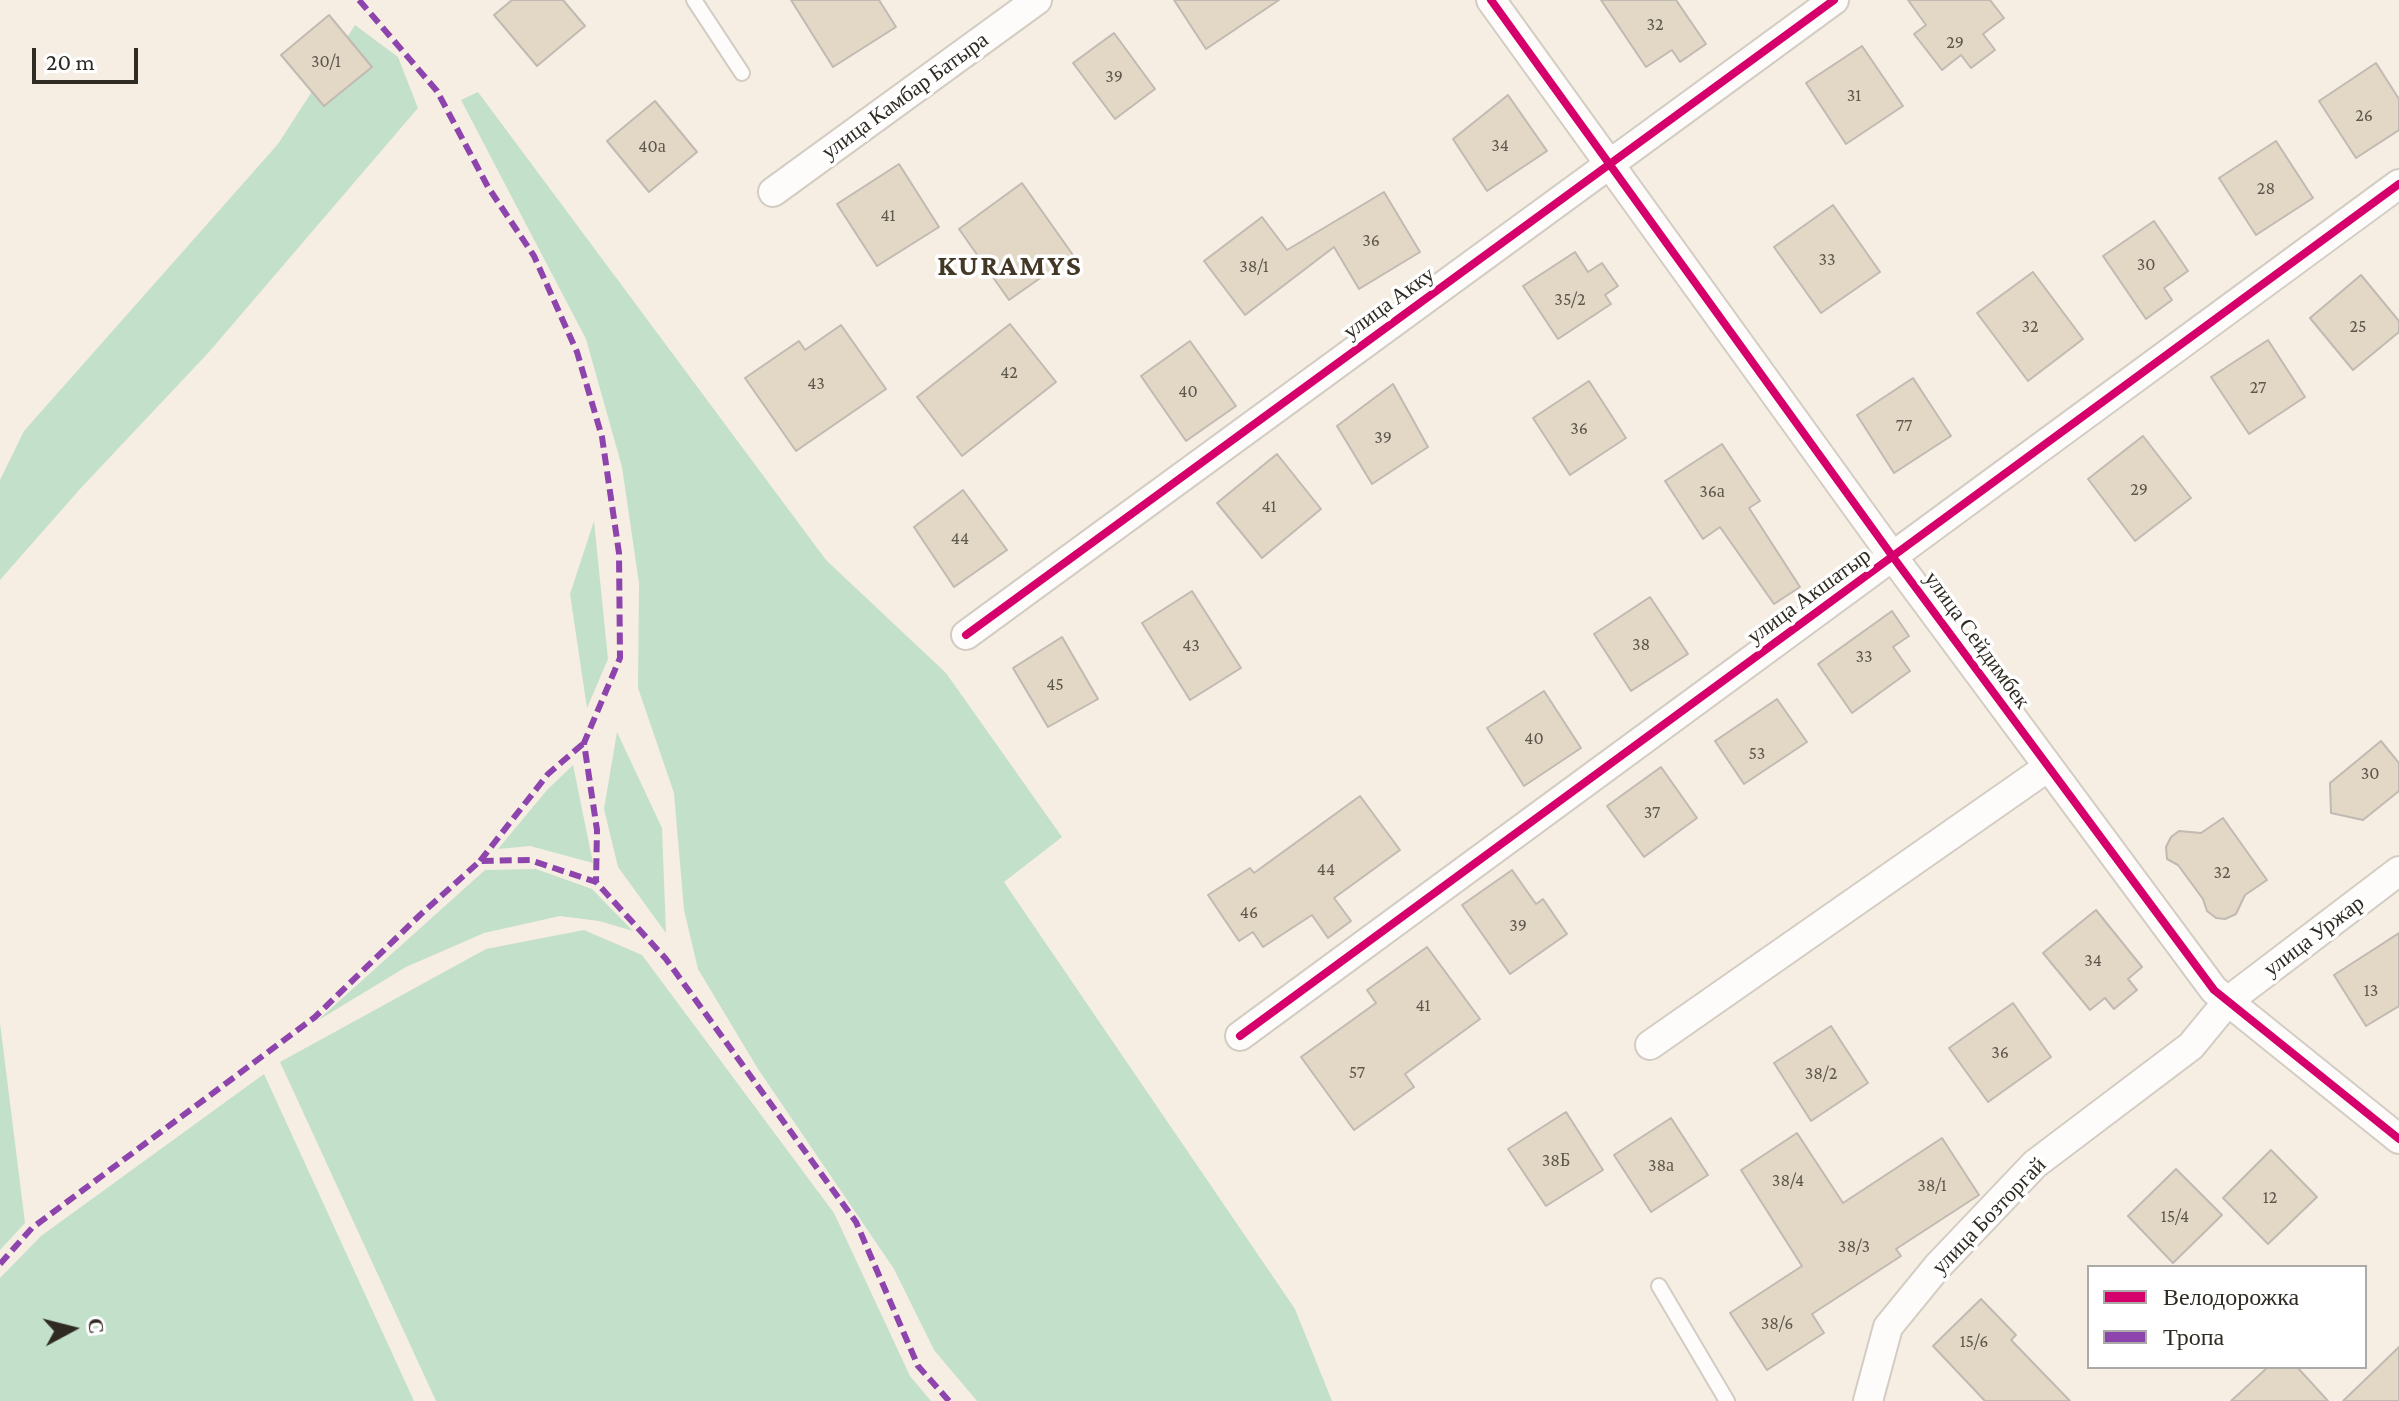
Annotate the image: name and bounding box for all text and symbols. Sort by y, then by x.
house number: 32 [1646,13,1664,35]
street label: улица Камбар Батыра [817,27,993,165]
house number: 29 [1946,31,1964,53]
scale bar [36,32,142,82]
text: 20 m [46,48,95,75]
house number: 30/1 [311,50,341,72]
house number: 39 [1105,65,1123,87]
house number: 31 [1847,84,1861,106]
house number: 26 [2355,104,2373,126]
house number: 34 [1491,134,1509,156]
house number: 40а [638,135,666,157]
house number: 28 [2257,177,2275,199]
house number: 41 [880,204,896,226]
house number: 36 [1362,229,1380,251]
district label: KURAMYS [937,248,1083,284]
house number: 33 [1819,248,1835,270]
house number: 30 [2137,253,2155,275]
house number: 38/1 [1239,255,1269,277]
street label: улица Акку [1338,261,1440,345]
house number: 35/2 [1554,288,1586,310]
house number: 32 [2021,315,2039,337]
house number: 25 [2349,315,2367,337]
house number: 42 [1000,361,1018,383]
house number: 43 [807,372,825,394]
house number: 27 [2250,376,2266,398]
house number: 40 [1178,380,1198,402]
house number: 77 [1896,414,1912,436]
house number: 36 [1570,417,1588,439]
house number: 39 [1374,426,1392,448]
house number: 29 [2130,478,2148,500]
house number: 36а [1699,480,1725,502]
house number: 41 [1261,495,1277,517]
house number: 44 [951,527,969,549]
street label: улица Акшатыр [1742,542,1876,650]
street label: улица Сейдимбек [1918,566,2036,714]
house number: 38 [1632,633,1650,655]
house number: 43 [1182,634,1200,656]
house number: 33 [1856,645,1872,667]
house number: 45 [1046,673,1064,695]
house number: 40 [1524,727,1544,749]
house number: 53 [1749,742,1765,764]
house number: 30 [2361,762,2379,784]
house number: 37 [1644,801,1660,823]
house number: 44 [1317,858,1335,880]
house number: 32 [2213,861,2231,883]
street label: улица Уржар [2259,890,2369,982]
house number: 46 [1240,901,1258,923]
house number: 39 [1509,914,1527,936]
house number: 34 [2084,949,2102,971]
house number: 13 [2364,979,2378,1001]
house number: 41 [1415,994,1431,1016]
house number: 36 [1991,1041,2009,1063]
house number: 57 [1349,1061,1365,1083]
house number: 38/2 [1805,1062,1837,1084]
house number: 38Б [1542,1149,1570,1171]
street label: улица Бозторгай [1926,1152,2052,1280]
house number: 38а [1648,1154,1674,1176]
house number: 38/4 [1772,1169,1804,1191]
house number: 38/1 [1917,1174,1947,1196]
house number: 12 [2263,1186,2277,1208]
house number: 15/4 [2161,1205,2189,1227]
house number: 38/3 [1838,1235,1870,1257]
legend [2087,1265,2367,1369]
text: Велодорожка [2163,1283,2299,1310]
north arrow [32,1289,112,1369]
house number: 38/6 [1761,1312,1793,1334]
text: С [83,1317,110,1335]
text: Тропа [2163,1323,2224,1350]
house number: 15/6 [1960,1330,1988,1352]

